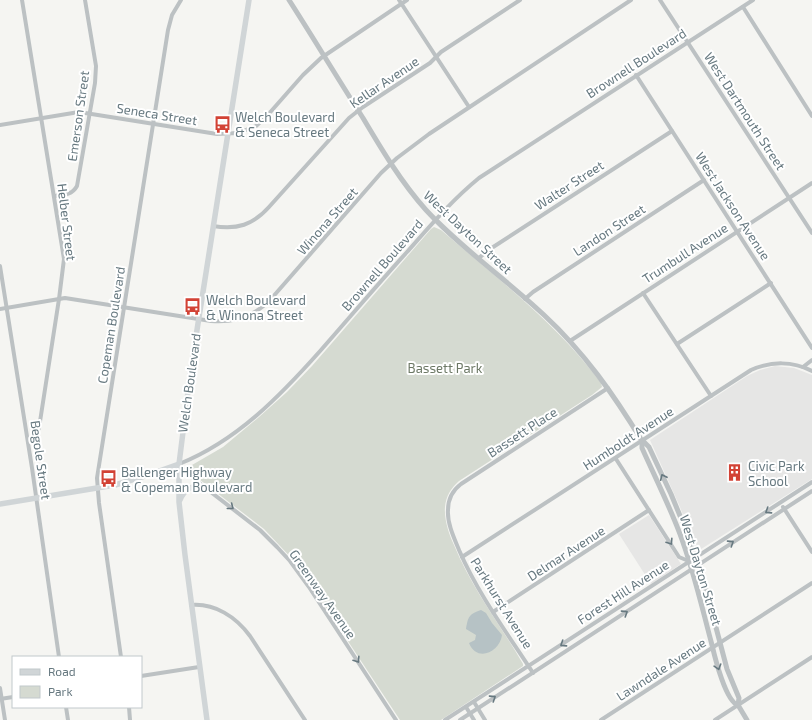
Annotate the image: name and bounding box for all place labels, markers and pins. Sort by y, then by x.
place label: Welch Boulevard & Seneca Street [235,109,335,140]
bus stop icon: Welch Boulevard & Seneca Street [212,114,232,134]
place label: Welch Boulevard & Winona Street [206,292,306,323]
bus stop icon: Welch Boulevard & Winona Street [183,297,203,317]
place label: Civic Park School [748,458,805,489]
building icon: Civic Park School [725,463,745,483]
place label: Ballenger Highway & Copeman Boulevard [121,464,252,495]
bus stop icon: Ballenger Highway & Copeman Boulevard [98,469,118,489]

